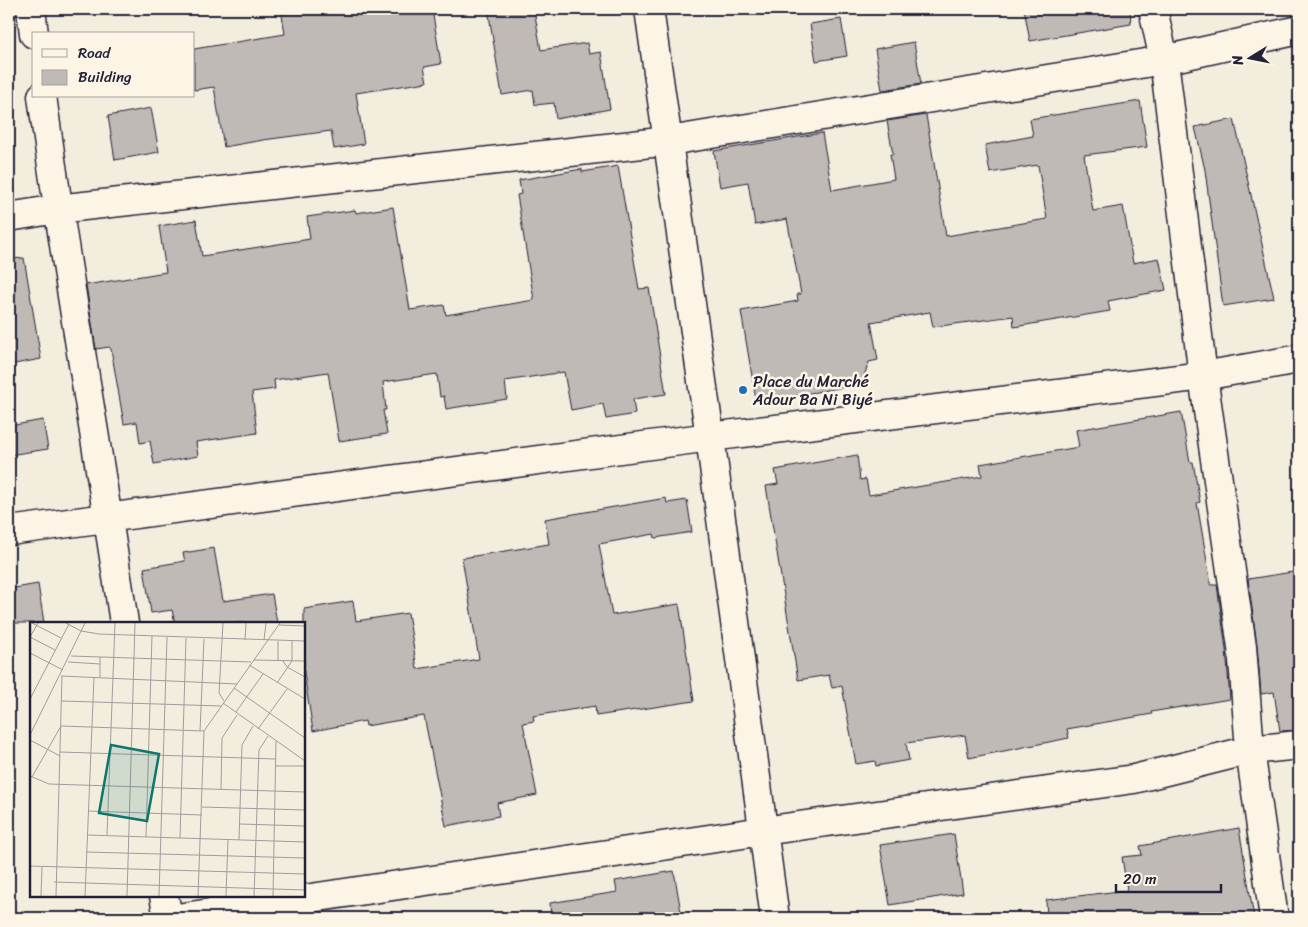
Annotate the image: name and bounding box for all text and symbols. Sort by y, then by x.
legend [32,32,195,98]
north arrow [1226,32,1276,82]
text: Road [78,40,111,66]
text: N [1224,53,1251,68]
text: Building [78,64,132,90]
place label: Place du Marché Adour Ba Ni Biyé [752,367,873,414]
marker: Place du Marché Adour Ba Ni Biyé [737,384,749,396]
inset map [30,622,305,897]
scale bar [1116,862,1220,894]
text: 20 m [1123,866,1157,892]

